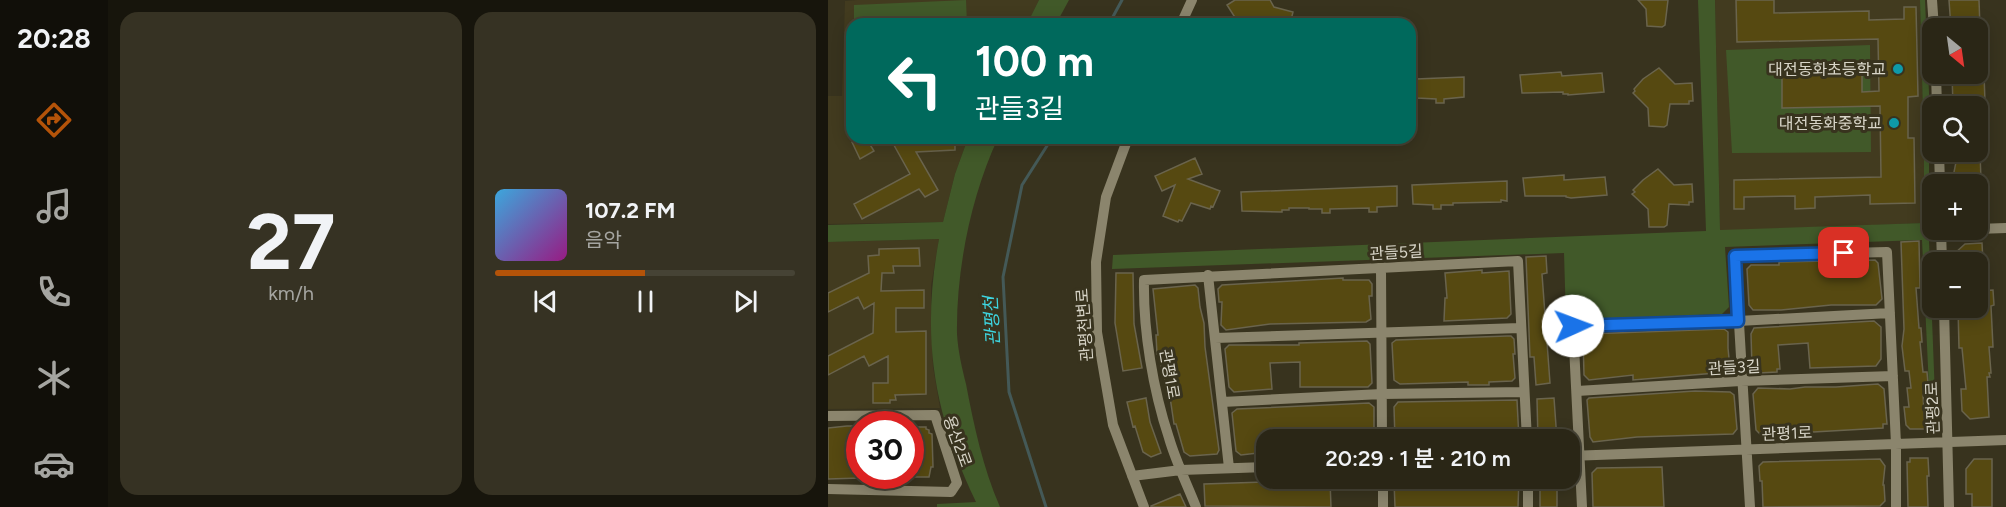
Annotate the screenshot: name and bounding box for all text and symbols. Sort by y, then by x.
north arrow [1922,18,1988,84]
map controls [1922,18,1988,318]
text: 20:28 [17,22,91,55]
text: 100 m [975,36,1094,87]
icon: left [876,42,954,120]
place label: 대전동화초등학교 [1768,60,1886,79]
marker: 대전동화초등학교 [1891,62,1905,76]
text: 관들3길 [975,92,1064,125]
button: search [1922,96,1988,162]
icon: directions [33,99,75,141]
place label: 대전동화중학교 [1779,114,1882,133]
marker: 대전동화중학교 [1887,116,1901,130]
button: + [1922,174,1988,240]
icon: music [33,185,75,227]
text: 27 [247,195,335,289]
text: 107.2 FM [585,197,675,224]
pin [1818,227,1869,278]
text: 음악 [585,228,622,252]
icon: arrive [1827,236,1860,269]
street label: 관들5길 [1369,242,1423,263]
button: − [1922,252,1988,318]
icon: phone [33,271,75,313]
text: km/h [268,281,314,305]
icon: previous [529,285,562,318]
icon: pause [629,285,662,318]
icon: next [729,285,762,318]
street label: 관평천변로 [1072,287,1097,362]
water label: 관평천 [980,293,1004,346]
position arrow [1541,294,1605,358]
street label: 관평1로 [1156,347,1183,401]
icon: climate [33,357,75,399]
street label: 관들3길 [1707,357,1761,378]
street label: 관평2로 [1922,381,1943,435]
speed limit sign: 30 [846,411,924,489]
street label: 용산2로 [940,413,976,470]
street label: 관평1로 [1761,423,1813,444]
icon: car [33,443,75,485]
text: 20:29 · 1 분 · 210 m [1325,445,1511,472]

